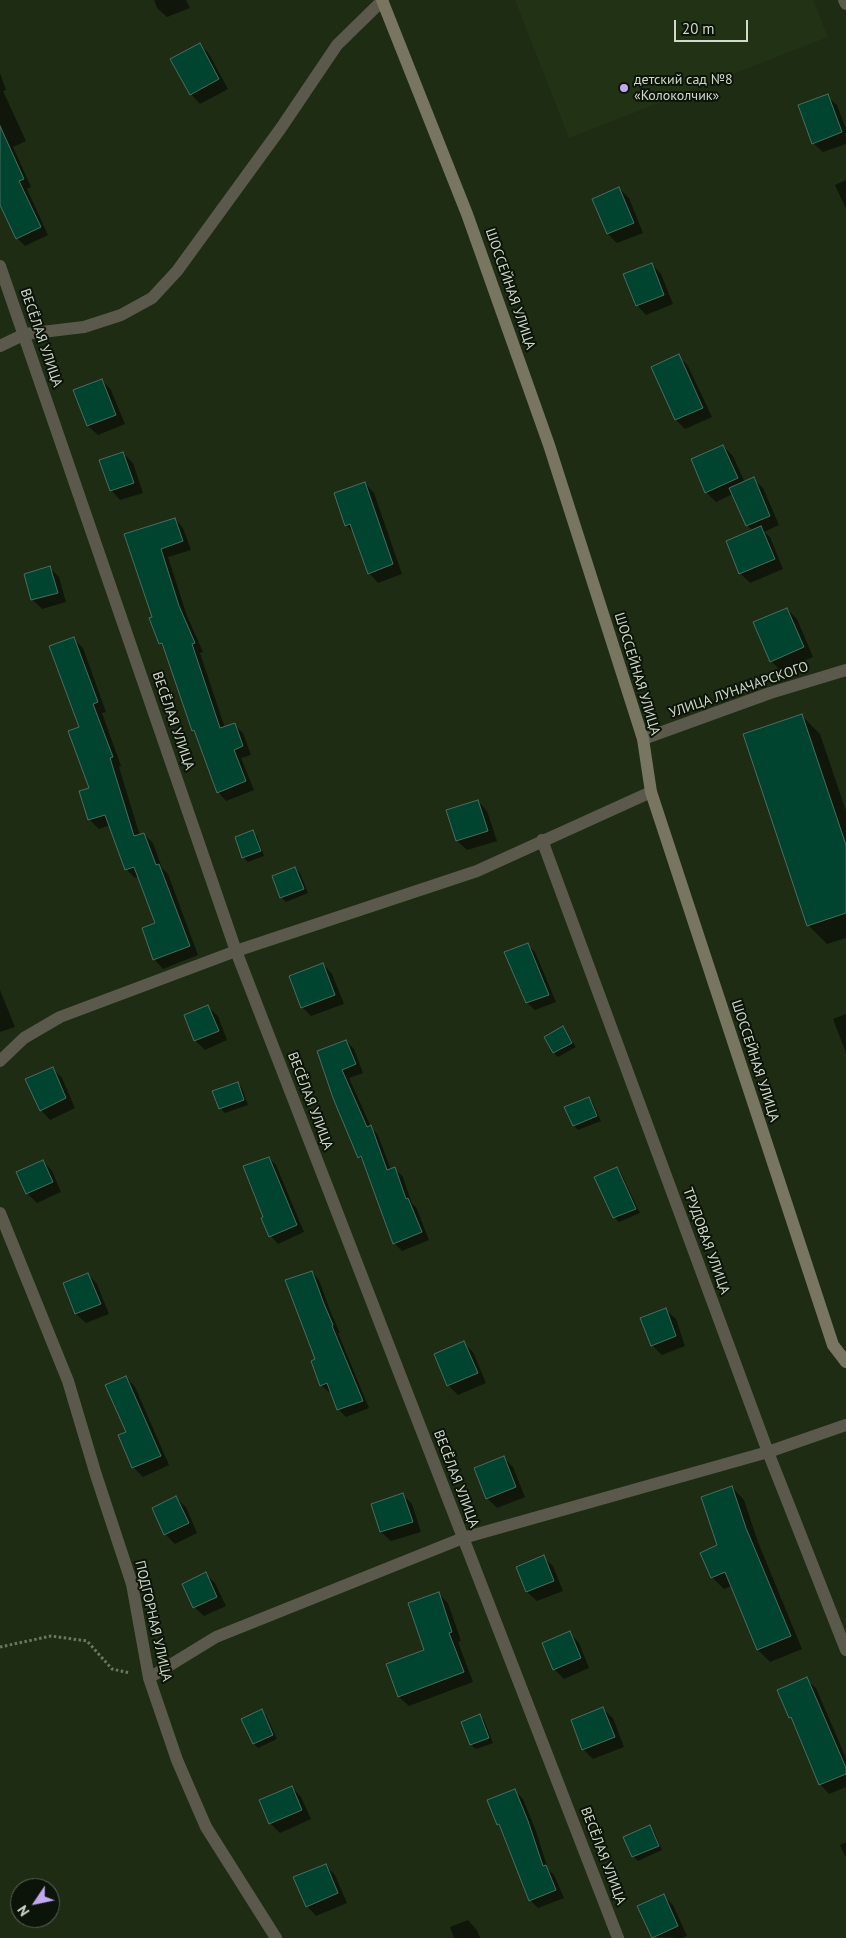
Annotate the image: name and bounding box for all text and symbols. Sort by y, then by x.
scale bar [676,10,750,42]
text: 20 m [682,19,715,38]
place label: детский сад №8 «Колоколчик» [634,72,733,104]
marker: детский сад №8 «Колоколчик» [618,82,630,94]
street label: ШОССЕЙНАЯ УЛИЦА [481,226,539,352]
street label: ВЕСЁЛАЯ УЛИЦА [16,286,66,390]
street label: ШОССЕЙНАЯ УЛИЦА [610,611,664,737]
street label: УЛИЦА ЛУНАЧАРСКОГО [667,658,811,722]
street label: ВЕСЁЛАЯ УЛИЦА [148,669,198,773]
street label: ШОССЕЙНАЯ УЛИЦА [727,998,783,1124]
street label: ВЕСЁЛАЯ УЛИЦА [284,1050,336,1152]
street label: ТРУДОВАЯ УЛИЦА [679,1185,733,1297]
street label: ВЕСЁЛАЯ УЛИЦА [430,1428,482,1530]
street label: ПОДГОРНАЯ УЛИЦА [131,1559,175,1683]
street label: ВЕСЁЛАЯ УЛИЦА [577,1805,629,1907]
north arrow [10,1878,60,1928]
text: N [13,1902,33,1920]

